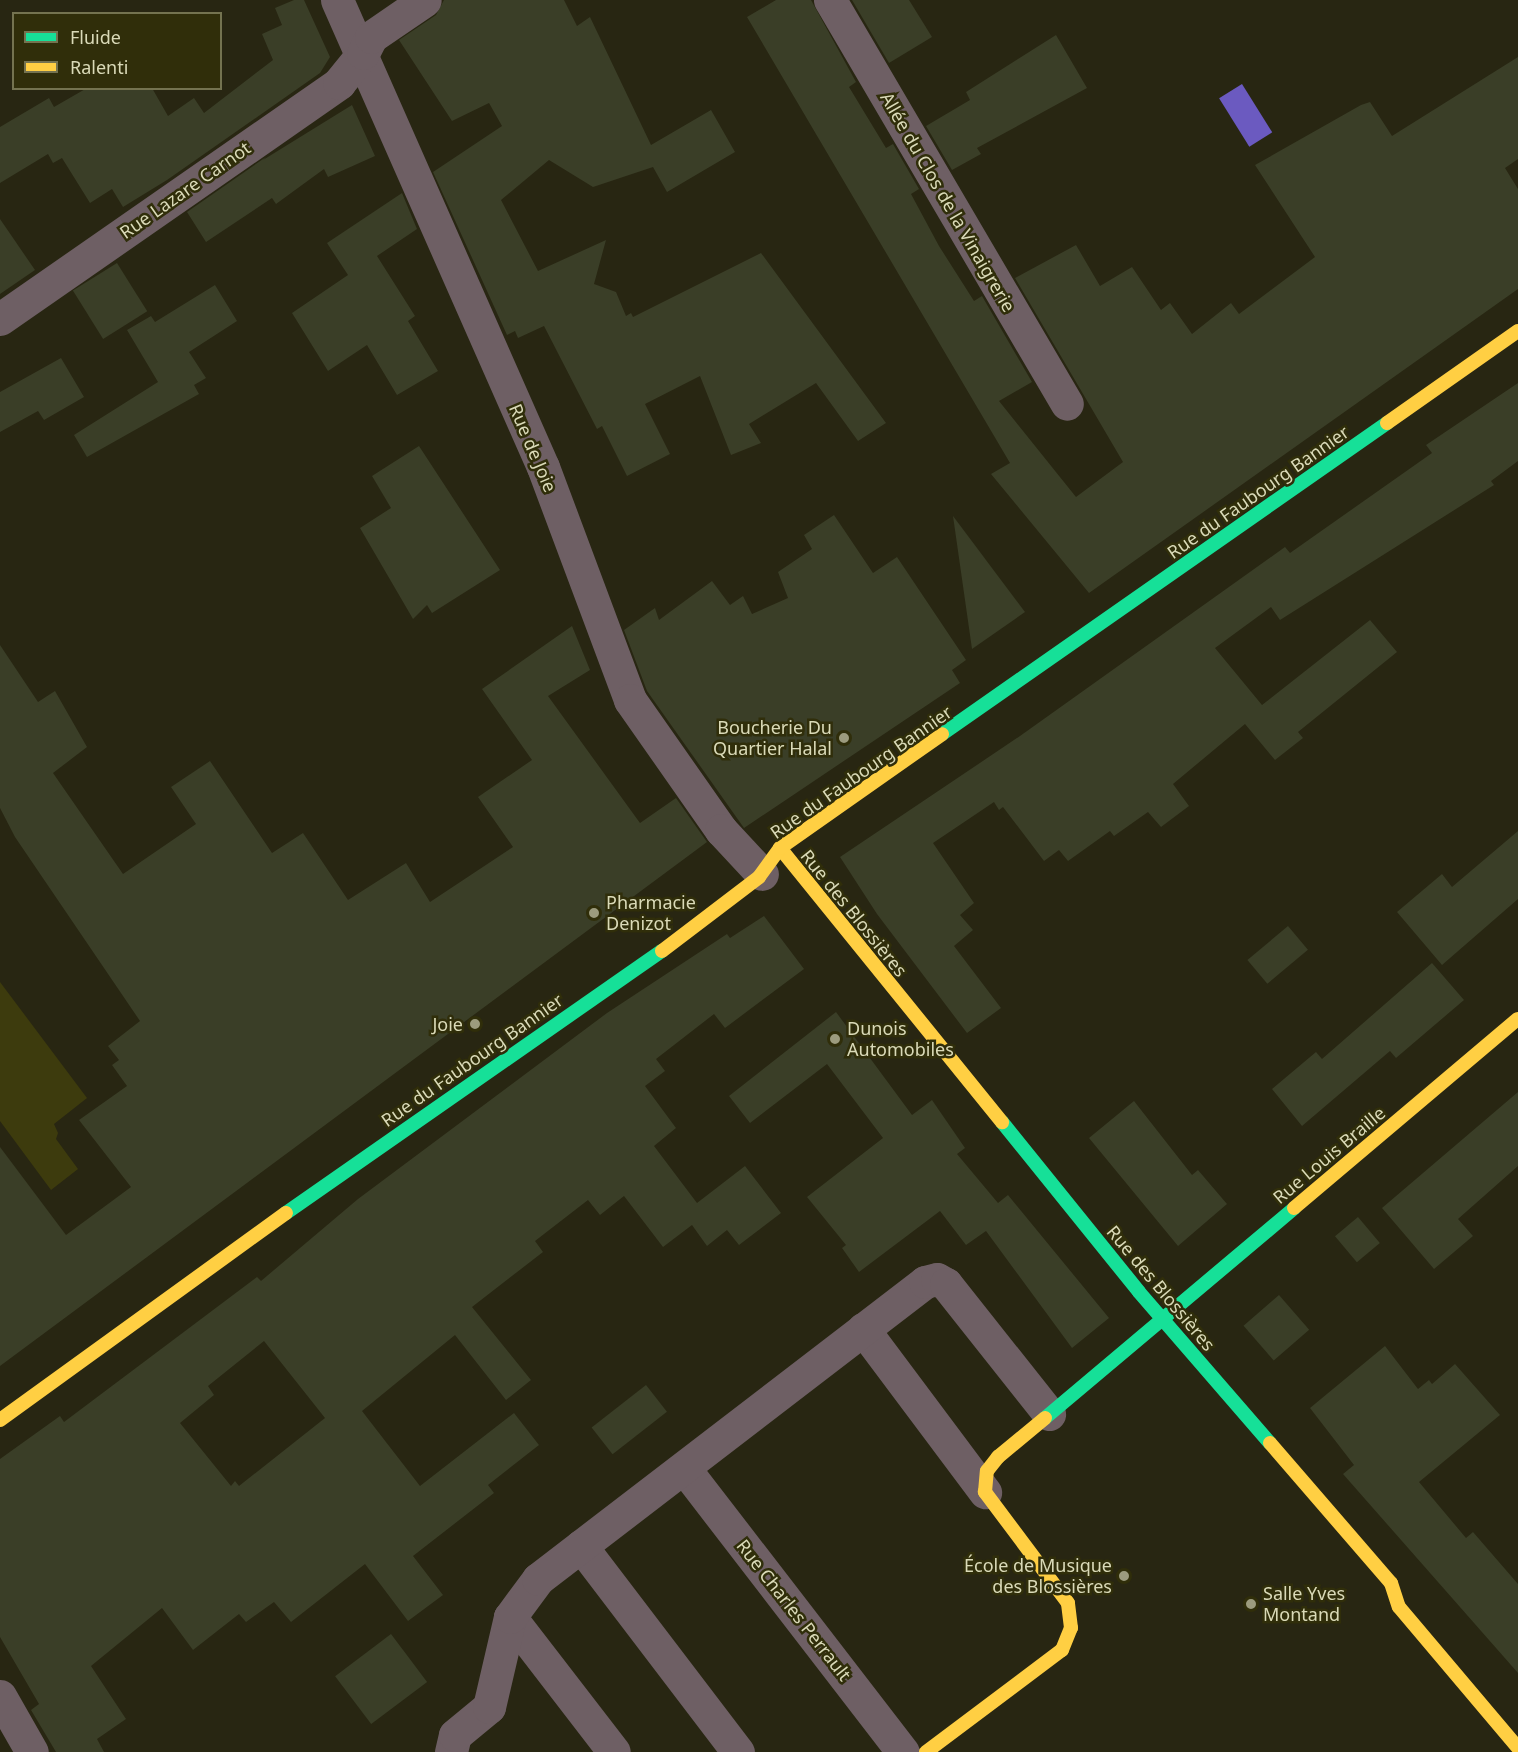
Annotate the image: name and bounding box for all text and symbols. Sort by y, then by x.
legend [12,12,222,90]
text: Fluide [70,25,121,49]
text: Ralenti [70,55,128,79]
street label: Allée du Clos de la Vinaigrerie [876,88,1020,316]
street label: Rue Lazare Carnot [115,137,255,243]
street label: Rue de Joie [505,401,561,495]
street label: Rue du Faubourg Bannier [1163,421,1353,563]
street label: Rue du Faubourg Bannier [766,701,956,843]
place label: Boucherie Du Quartier Halal [713,717,832,760]
marker: Boucherie Du Quartier Halal [837,731,851,745]
street label: Rue des Blossières [796,845,912,981]
place label: Pharmacie Denizot [606,892,696,934]
marker: Pharmacie Denizot [587,906,601,920]
street label: Rue du Faubourg Bannier [377,989,567,1131]
place label: Joie [432,1013,463,1035]
marker: Joie [468,1017,482,1031]
place label: Dunois Automobiles [847,1018,954,1060]
marker: Dunois Automobiles [828,1032,842,1046]
street label: Rue Louis Braille [1269,1102,1389,1208]
street label: Rue des Blossières [1102,1221,1220,1355]
street label: Rue Charles Perrault [732,1535,856,1685]
place label: École de Musique des Blossières [964,1555,1112,1598]
marker: École de Musique des Blossières [1117,1569,1131,1583]
place label: Salle Yves Montand [1263,1583,1345,1626]
marker: Salle Yves Montand [1244,1597,1258,1611]

